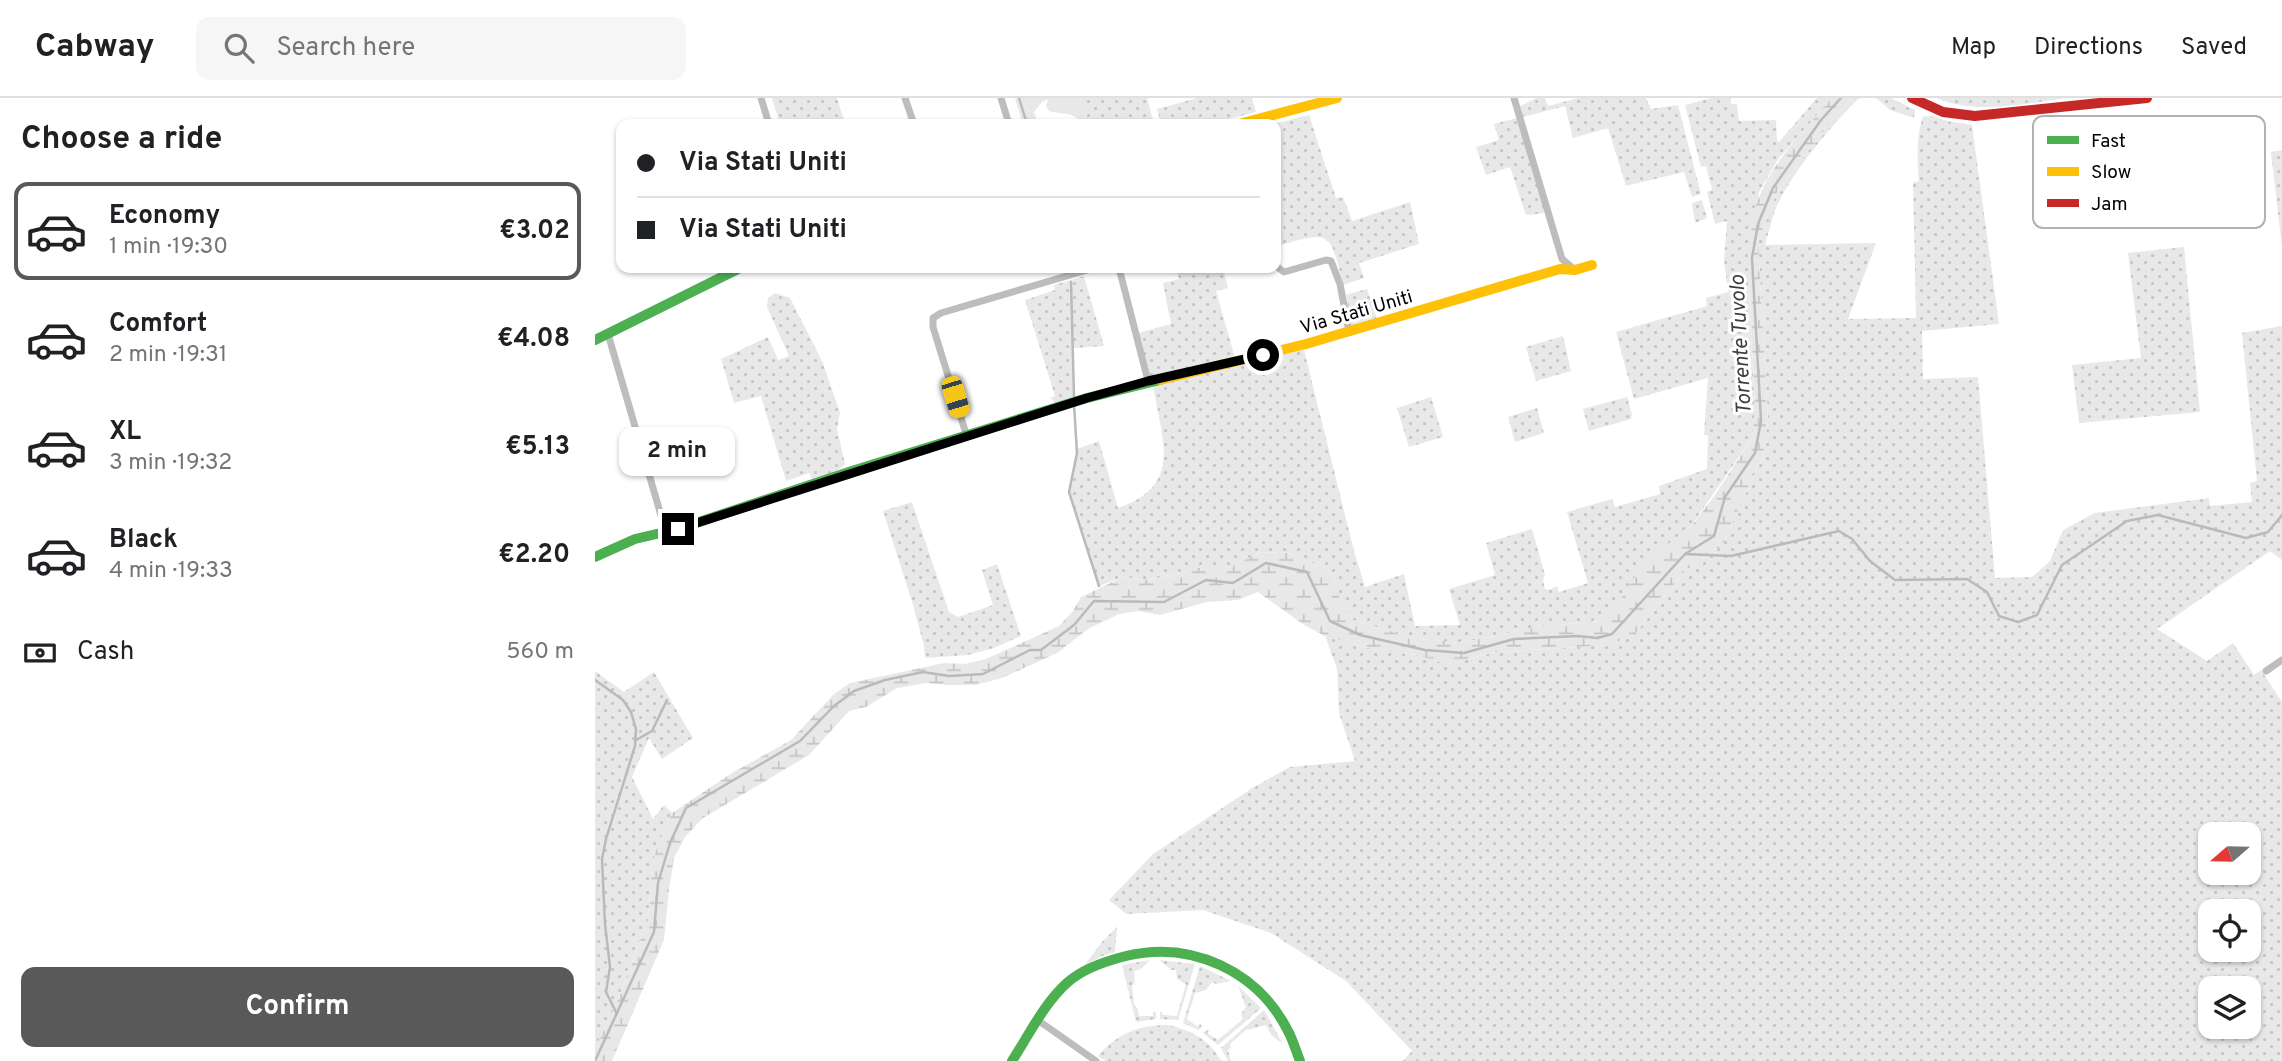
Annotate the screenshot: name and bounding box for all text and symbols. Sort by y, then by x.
search box [196,17,686,80]
text: Cabway [35,27,154,69]
icon: search [220,29,258,67]
text: Search here [276,32,415,65]
text: Map [1951,33,1996,63]
text: Directions [2034,33,2143,63]
text: Saved [2181,33,2247,63]
legend [2033,116,2265,228]
text: Choose a ride [21,120,222,160]
text: Fast [2091,130,2126,154]
text: Via Stati Uniti [679,147,847,180]
text: Slow [2091,161,2131,185]
text: Jam [2091,193,2128,217]
icon: car [25,200,88,263]
text: Economy [109,200,220,233]
text: Via Stati Uniti [679,214,847,247]
text: €3.02 [499,215,570,248]
text: 1 min · 19:30 [109,233,228,262]
water label: Torrente Tuvolo [1724,273,1759,416]
street label: Via Stati Uniti [1298,285,1416,340]
icon: car [25,308,88,371]
text: Comfort [109,308,207,341]
text: €4.08 [497,323,570,356]
route start [1247,339,1279,371]
text: 2 min · 19:31 [109,341,227,370]
car [939,374,972,420]
icon: car [25,416,88,479]
text: XL [109,416,141,449]
callout: 2 min [620,428,736,476]
text: €5.13 [505,431,570,464]
text: 2 min [647,437,707,466]
text: 3 min · 19:32 [109,449,232,478]
route end [662,513,694,545]
icon: car [25,524,88,587]
text: Black [109,524,178,557]
text: €2.20 [498,539,570,572]
text: 4 min · 19:33 [109,557,233,586]
icon: cash [21,634,59,672]
text: Cash [77,636,134,669]
text: 560 m [506,638,574,667]
north arrow [2198,822,2261,886]
map controls [2198,822,2261,1039]
button: locate [2198,899,2261,962]
button: Confirm [21,967,574,1047]
button: layers [2198,976,2261,1039]

